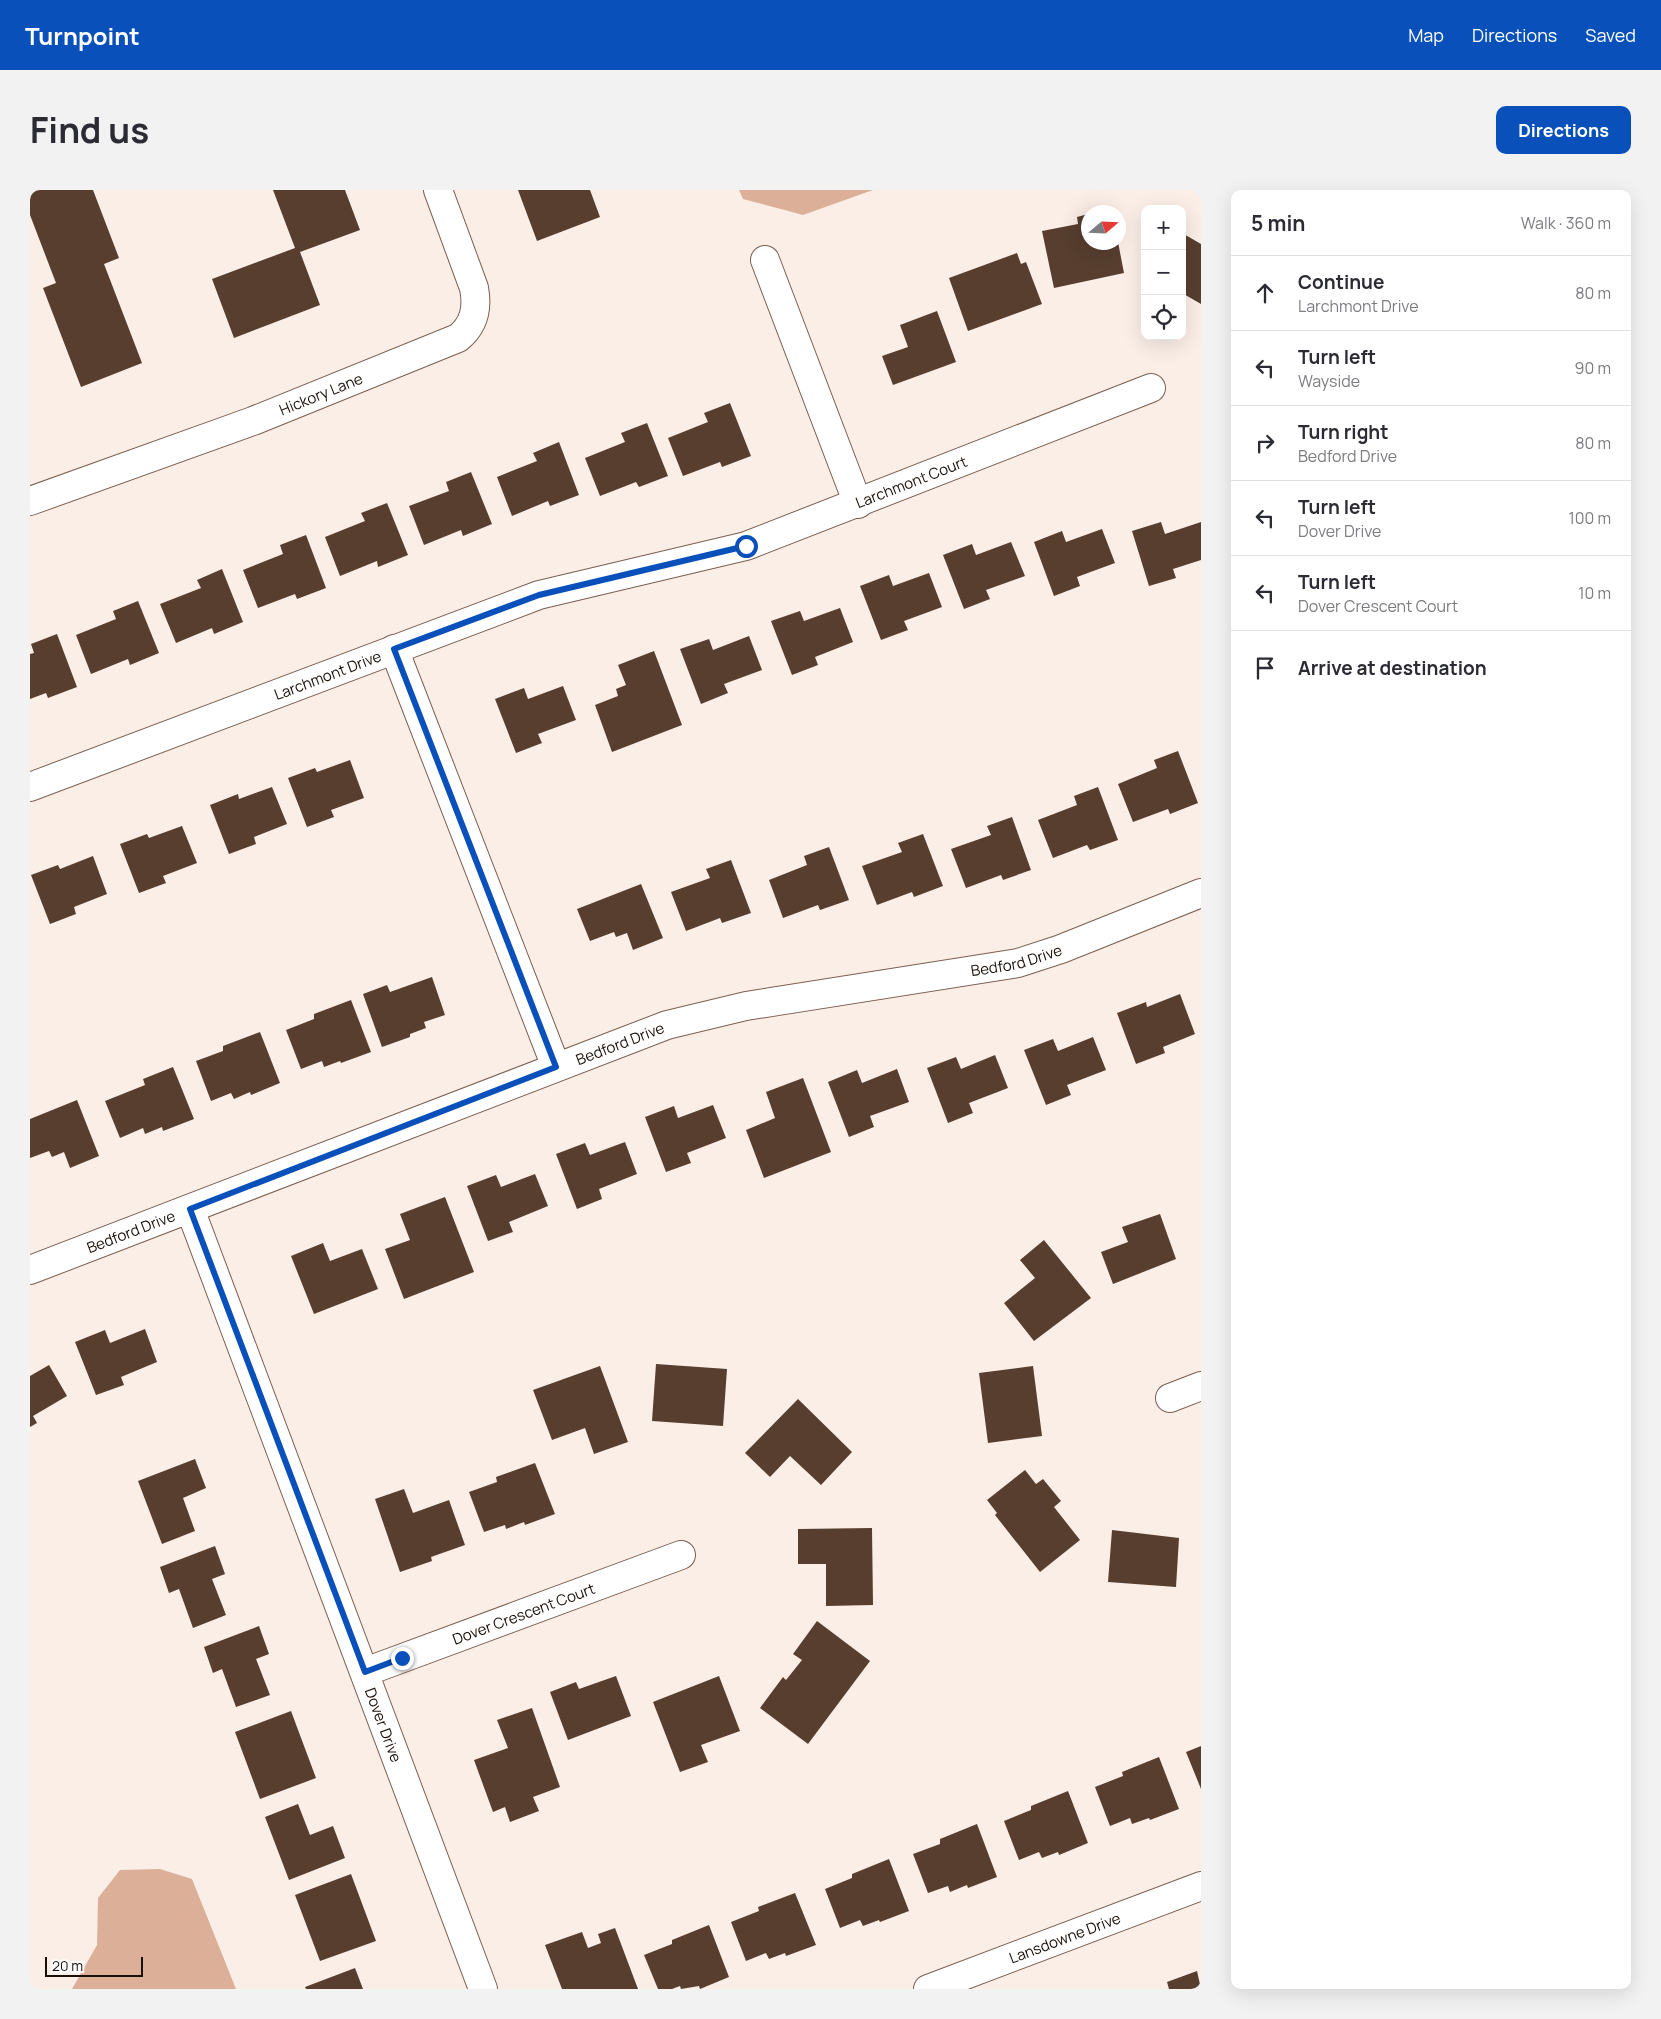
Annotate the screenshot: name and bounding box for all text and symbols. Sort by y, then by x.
text: Turnpoint [25,19,140,52]
text: Map [1408,23,1444,47]
text: Directions [1472,23,1557,47]
text: Saved [1585,23,1636,47]
text: Find us [30,106,149,154]
button: Directions [1496,106,1631,154]
north arrow [1081,205,1126,250]
map controls [1141,205,1186,340]
button: + [1141,205,1186,250]
text: 5 min [1251,209,1305,237]
text: Walk · 360 m [1521,212,1611,234]
button: − [1141,250,1186,295]
text: Continue [1298,269,1384,295]
icon: ahead [1251,279,1279,307]
text: 80 m [1575,282,1611,304]
button: locate [1141,295,1186,340]
text: Larchmont Drive [1298,295,1419,317]
text: Turn left [1298,344,1376,370]
icon: left [1251,354,1279,382]
text: 90 m [1575,357,1611,379]
street label: Hickory Lane [276,367,366,420]
text: Wayside [1298,370,1360,392]
text: Turn right [1298,419,1388,445]
icon: right [1251,429,1279,457]
text: 80 m [1575,432,1611,454]
text: Bedford Drive [1298,445,1397,467]
street label: Larchmont Court [852,450,970,513]
text: Turn left [1298,494,1376,520]
icon: left [1251,504,1279,532]
text: 100 m [1568,507,1611,529]
text: Dover Drive [1298,520,1381,542]
route start [735,535,758,558]
text: Turn left [1298,569,1376,595]
icon: left [1251,579,1279,607]
text: 10 m [1578,582,1611,604]
text: Dover Crescent Court [1298,595,1458,617]
street label: Larchmont Drive [271,645,384,705]
icon: arrive [1251,654,1279,682]
text: Arrive at destination [1298,655,1487,681]
street label: Bedford Drive [969,939,1065,981]
street label: Bedford Drive [573,1017,667,1070]
street label: Bedford Drive [84,1205,178,1258]
street label: Dover Crescent Court [449,1577,598,1649]
route end [391,1647,414,1670]
street label: Dover Drive [360,1684,407,1765]
street label: Lansdowne Drive [1006,1907,1124,1968]
scale bar [45,1954,142,1977]
text: 20 m [52,1956,83,1975]

